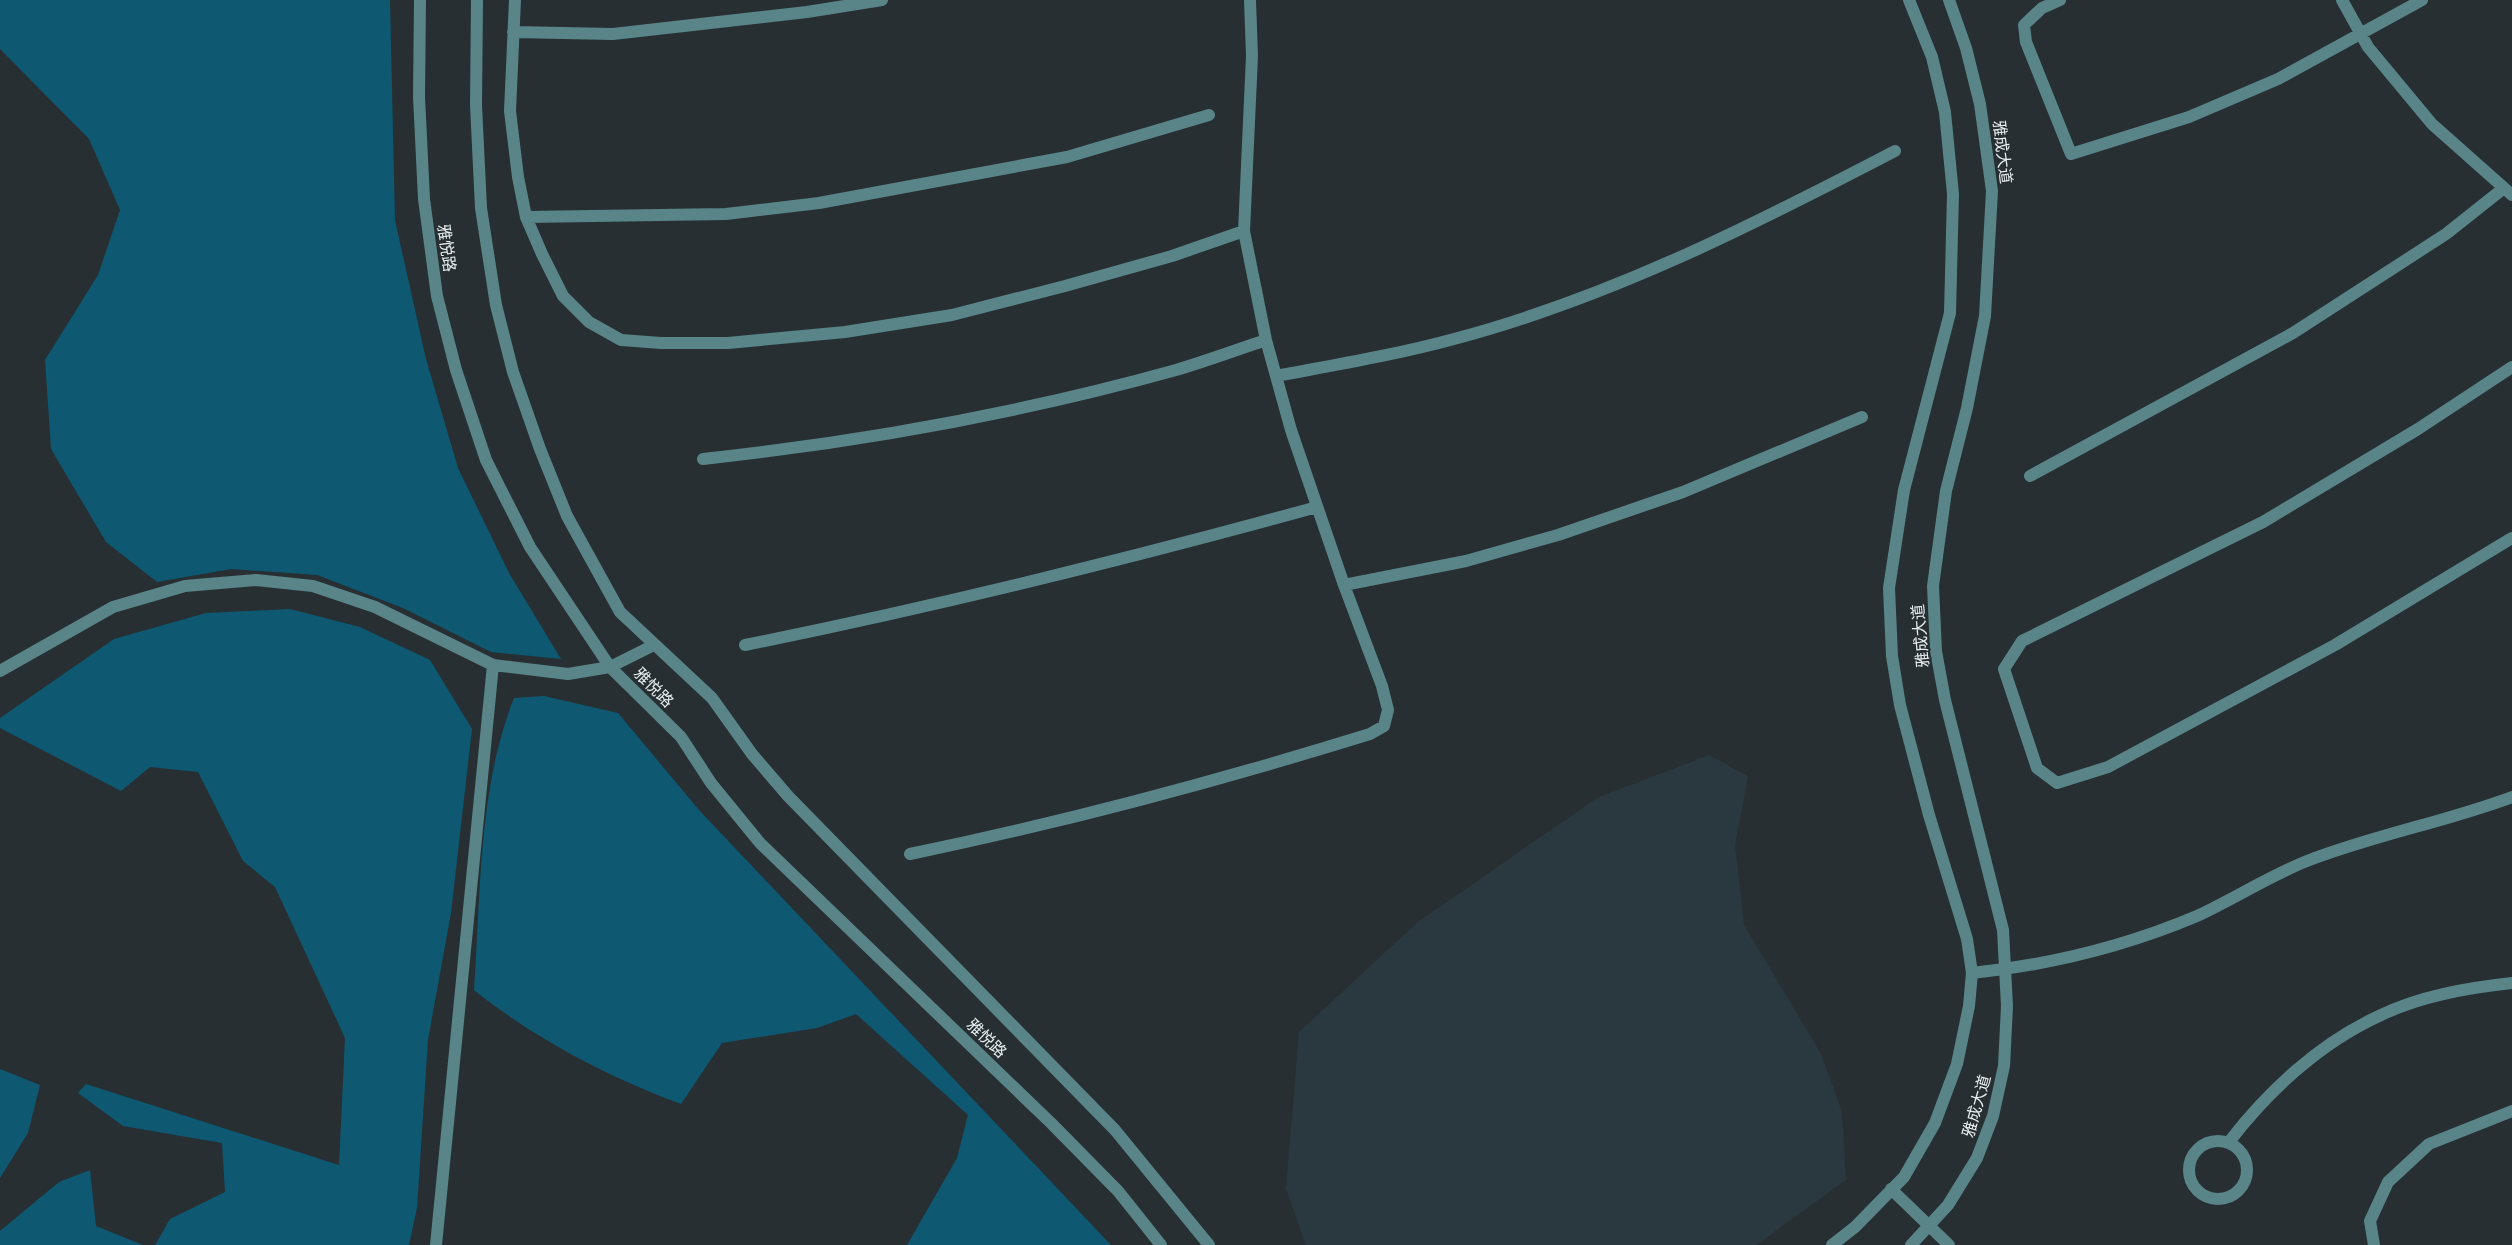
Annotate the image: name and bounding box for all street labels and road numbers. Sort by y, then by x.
street label: 雅成大道 [1988,119,2018,185]
street label: 雅悦路 [433,223,461,273]
street label: 雅成大道 [1906,603,1934,669]
street label: 雅悦路 [629,662,679,712]
street label: 雅悦路 [962,1013,1012,1063]
street label: 雅成大道 [1957,1072,1995,1140]

